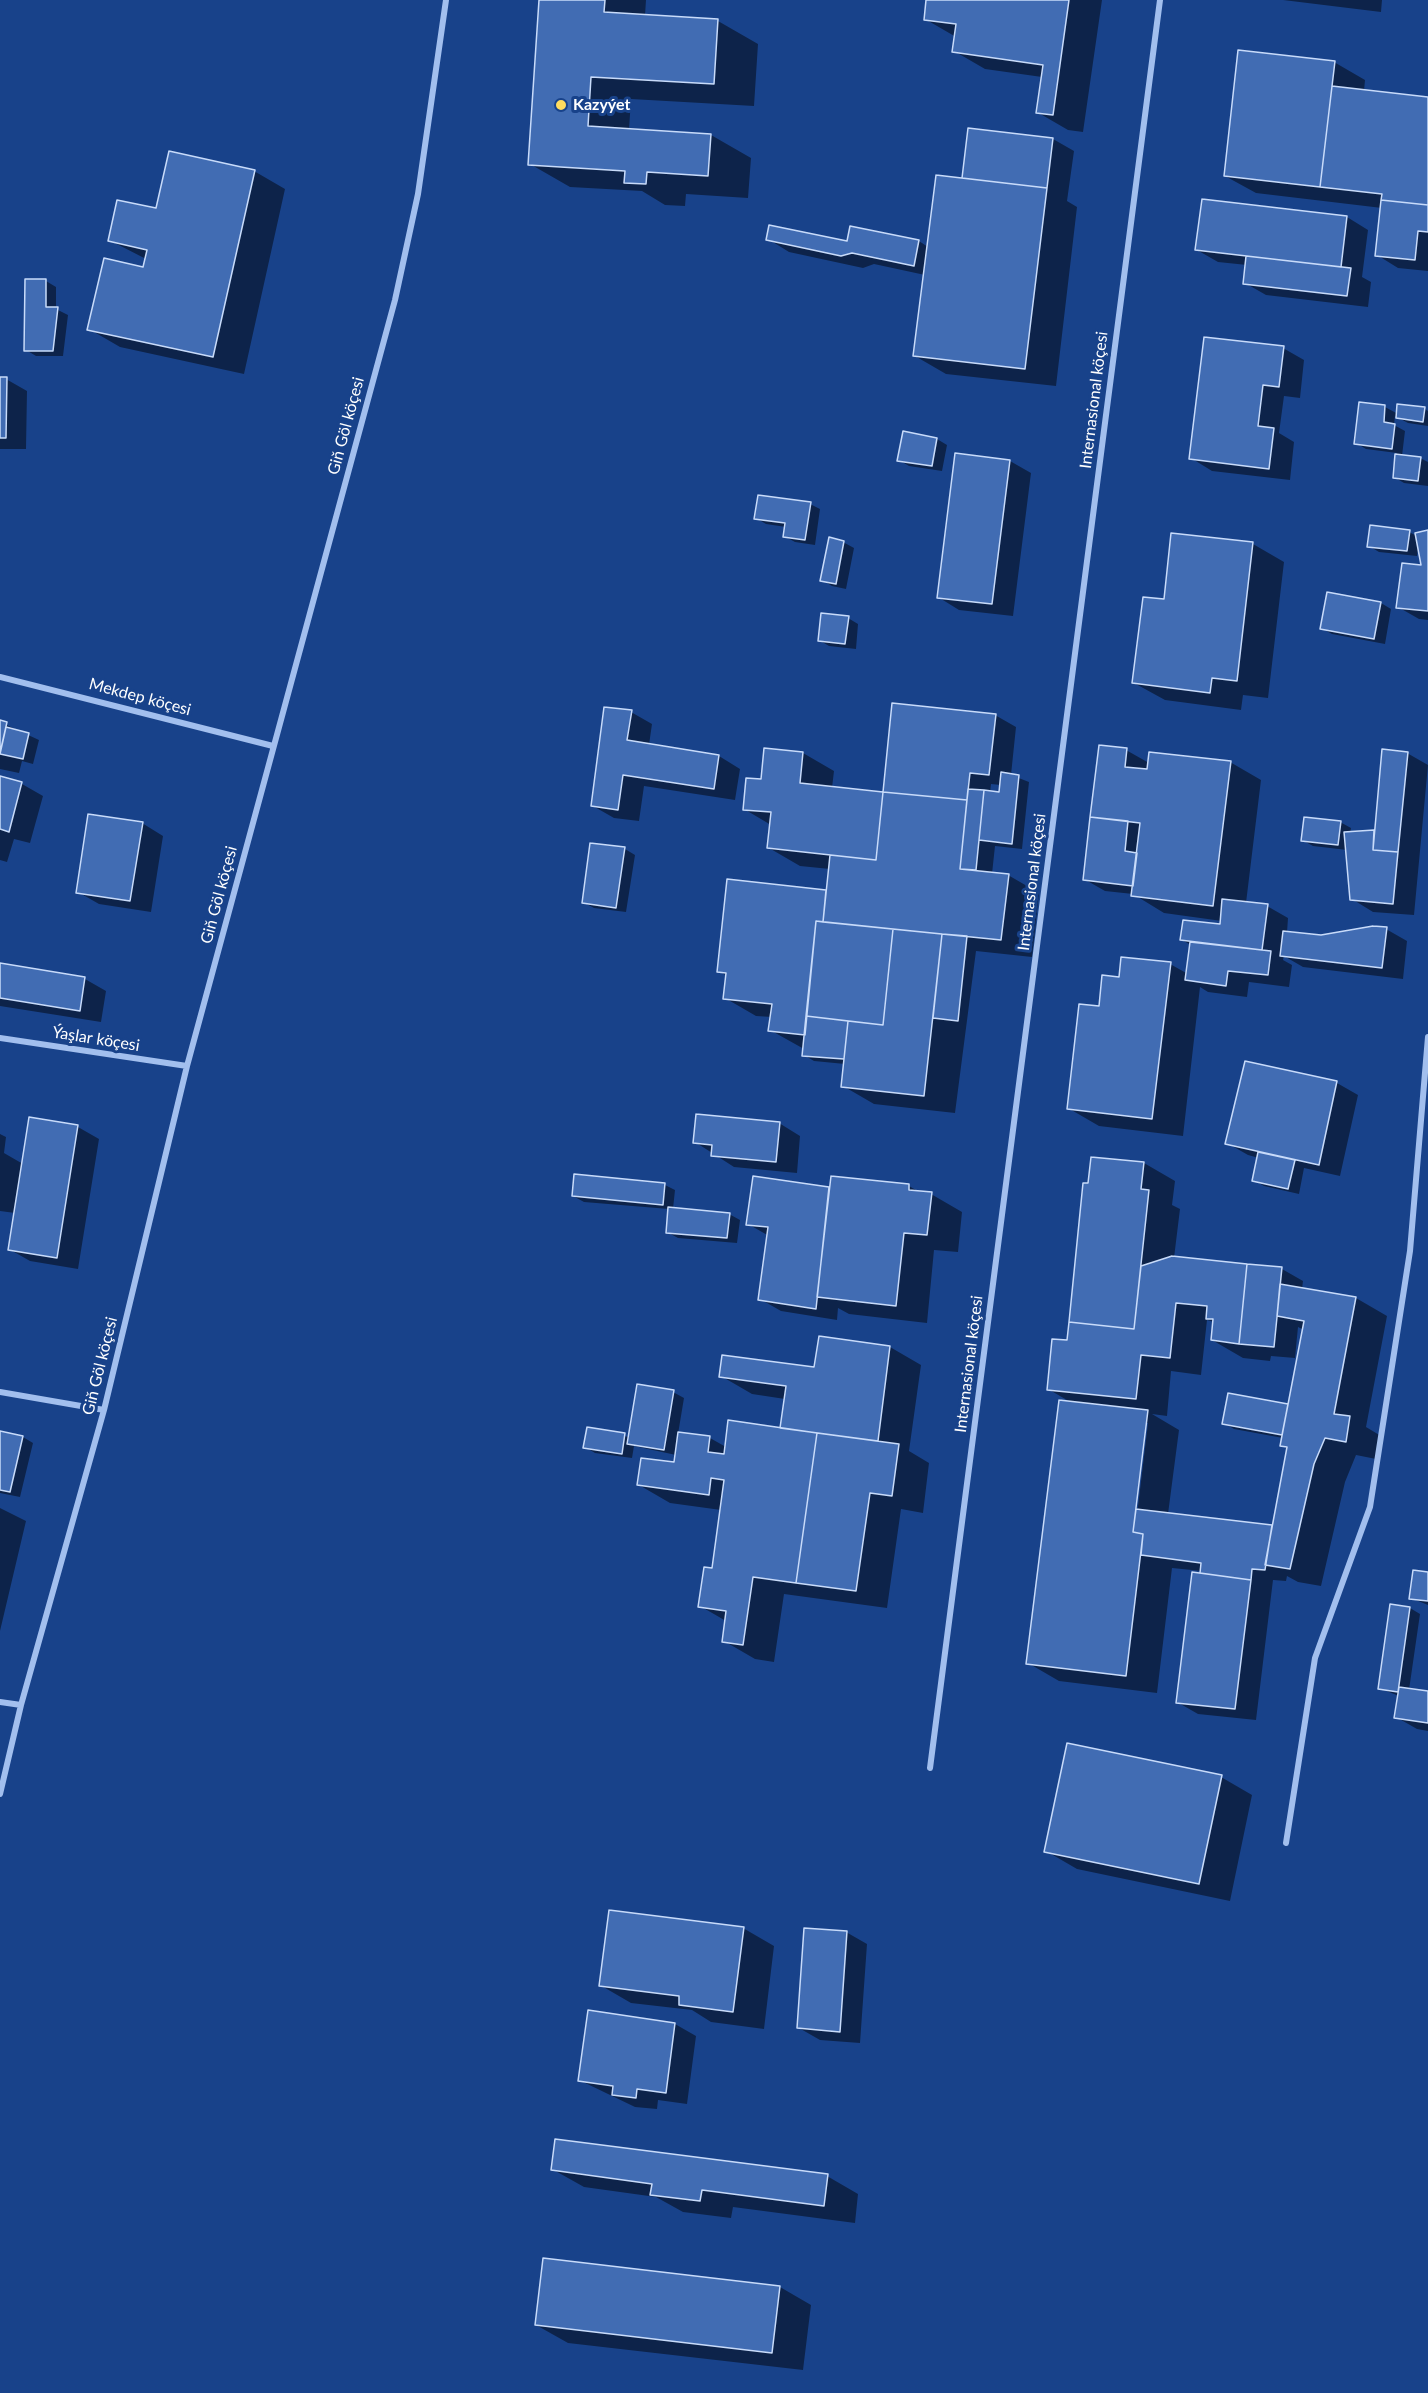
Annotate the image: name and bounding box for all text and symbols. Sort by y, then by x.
place label: Kazyýet [573,95,630,115]
marker: Kazyýet [554,98,568,112]
street label: Internasional köçesi [1076,330,1112,470]
street label: Giň Göl köçesi [324,375,368,477]
street label: Mekdep köçesi [87,674,193,720]
street label: Internasional köçesi [1014,812,1050,952]
street label: Giň Göl köçesi [197,844,241,946]
street label: Ýaşlar köçesi [51,1023,141,1055]
street label: Internasional köçesi [951,1294,987,1434]
street label: Giň Göl köçesi [79,1315,121,1417]

